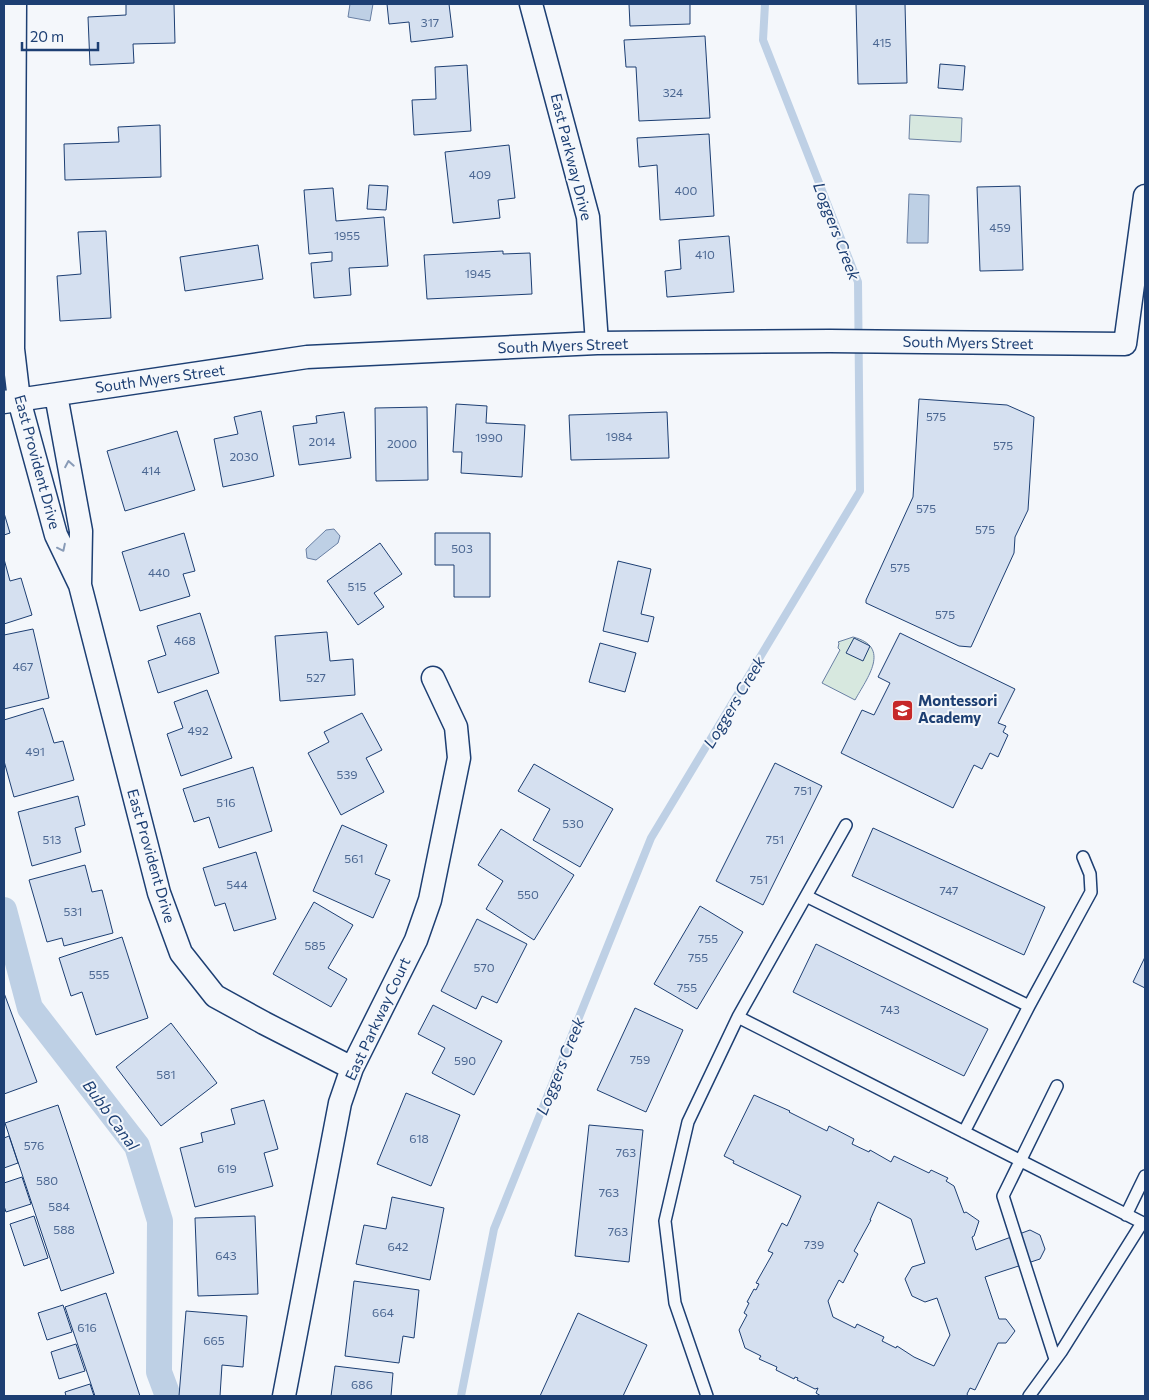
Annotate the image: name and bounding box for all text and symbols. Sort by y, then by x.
house number: 317 [421,15,439,29]
scale bar [22,20,99,52]
text: 20 m [30,27,64,45]
house number: 415 [873,35,892,49]
house number: 324 [663,85,683,99]
street label: East Parkway Drive [547,91,596,222]
house number: 409 [469,167,491,181]
water label: Loggers Creek [810,179,865,283]
house number: 400 [675,183,698,197]
house number: 459 [989,220,1011,234]
house number: 1955 [334,228,360,242]
house number: 410 [695,247,715,261]
house number: 1945 [465,266,491,280]
street label: South Myers Street [902,332,1034,352]
street label: South Myers Street [497,334,629,356]
street label: South Myers Street [94,360,226,396]
street label: East Provident Drive [11,393,65,531]
house number: 575 [926,409,946,423]
house number: 1984 [606,429,632,443]
house number: 1990 [475,430,503,444]
house number: 2014 [309,434,335,448]
house number: 2000 [387,436,417,450]
house number: 575 [993,438,1013,452]
house number: 2030 [229,449,259,463]
one-way arrow [65,460,75,469]
house number: 414 [141,463,161,477]
house number: 575 [916,501,936,515]
house number: 575 [975,522,995,536]
house number: 503 [451,541,473,555]
one-way arrow [56,543,66,552]
house number: 575 [890,560,910,574]
house number: 440 [148,565,170,579]
house number: 515 [348,579,367,593]
house number: 575 [935,607,955,621]
house number: 468 [174,633,196,647]
water label: Loggers Creek [699,652,769,751]
house number: 467 [13,659,33,673]
house number: 527 [306,670,326,684]
place label: Montessori Academy [918,691,997,726]
school or university icon: Montessori Academy [890,698,914,722]
house number: 492 [187,723,209,737]
house number: 491 [25,744,45,758]
house number: 539 [336,767,358,781]
house number: 751 [794,783,812,797]
street label: East Provident Drive [124,787,180,925]
house number: 516 [216,795,236,809]
house number: 530 [562,816,584,830]
house number: 513 [43,832,62,846]
house number: 751 [766,832,784,846]
house number: 561 [344,851,364,865]
house number: 751 [750,872,768,886]
house number: 544 [226,877,248,891]
house number: 747 [940,883,958,897]
house number: 550 [517,887,539,901]
house number: 531 [64,904,82,918]
house number: 755 [698,931,718,945]
house number: 585 [304,938,326,952]
house number: 755 [688,950,708,964]
street label: East Parkway Court [341,954,414,1083]
house number: 570 [473,960,495,974]
house number: 555 [89,967,109,981]
house number: 755 [677,980,697,994]
house number: 743 [880,1002,900,1016]
water label: Loggers Creek [531,1014,588,1117]
house number: 759 [630,1052,650,1066]
house number: 590 [454,1053,476,1067]
house number: 581 [156,1067,176,1081]
water label: Bubb Canal [80,1076,144,1154]
house number: 618 [409,1131,429,1145]
house number: 576 [24,1138,44,1152]
house number: 763 [616,1145,636,1159]
house number: 619 [217,1161,237,1175]
house number: 580 [36,1173,58,1187]
house number: 763 [599,1185,619,1199]
house number: 584 [48,1199,70,1213]
house number: 588 [53,1222,75,1236]
house number: 763 [608,1224,628,1238]
house number: 739 [804,1237,824,1251]
house number: 642 [388,1239,409,1253]
house number: 643 [215,1248,237,1262]
house number: 664 [372,1305,394,1319]
house number: 616 [77,1320,97,1334]
house number: 665 [203,1333,225,1347]
house number: 686 [351,1377,373,1391]

